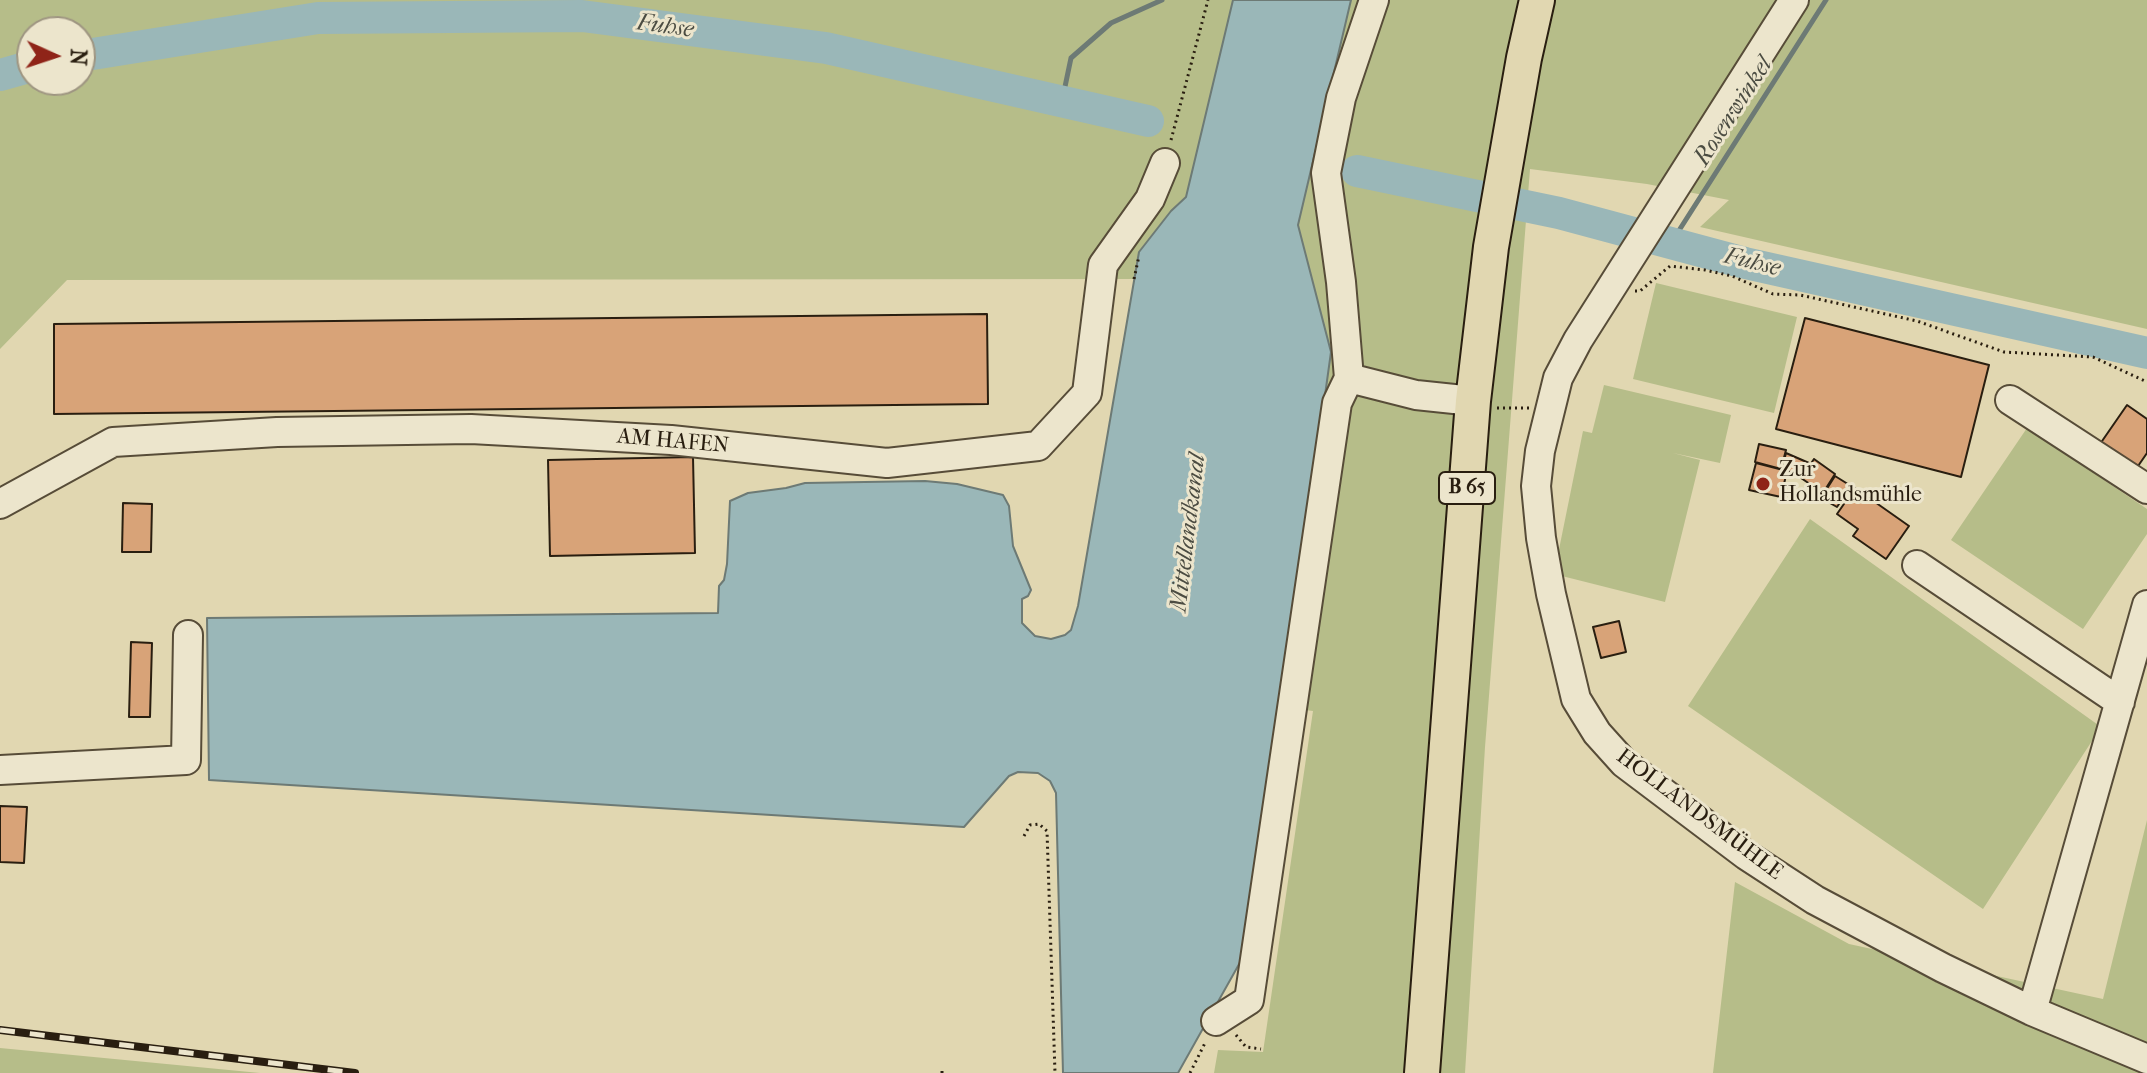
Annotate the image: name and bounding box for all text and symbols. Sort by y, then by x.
water label: Fuhse [635,9,695,45]
north arrow [16,16,96,96]
text: N [65,48,91,66]
water label: Rosenwinkel [1688,52,1780,172]
water label: Fuhse [1721,242,1783,284]
street label: AM HAFEN [616,424,730,460]
water label: Mittellandkanal [1165,452,1213,614]
place label: Zur Hollandsmühle [1779,458,1922,510]
road number: B 65 [1439,472,1495,504]
marker: Zur Hollandsmühle [1754,475,1772,493]
street label: HOLLANDSMÜHLE [1611,744,1787,886]

